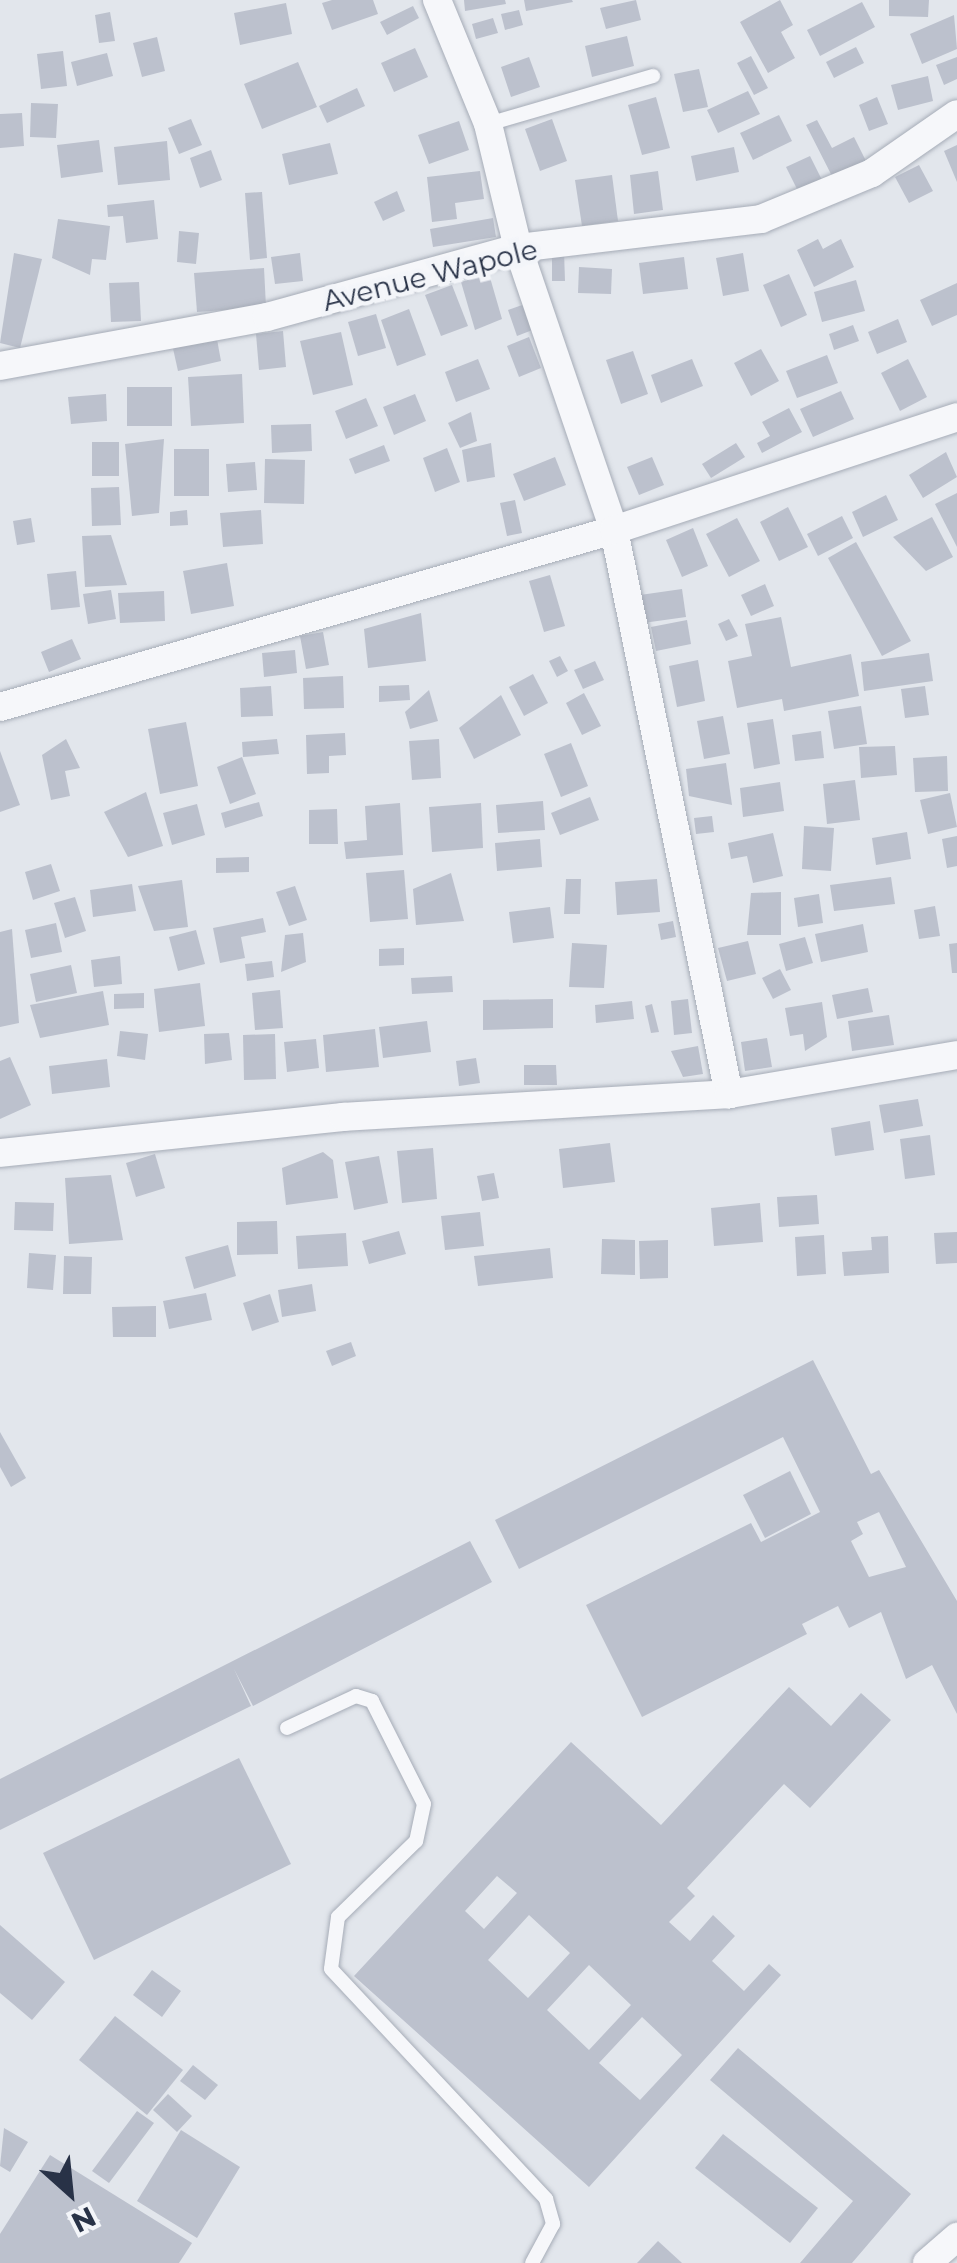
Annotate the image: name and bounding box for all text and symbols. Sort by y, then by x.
street label: Avenue Wapole [319,232,541,318]
north arrow [20,2143,120,2243]
text: N [66,2199,101,2240]

